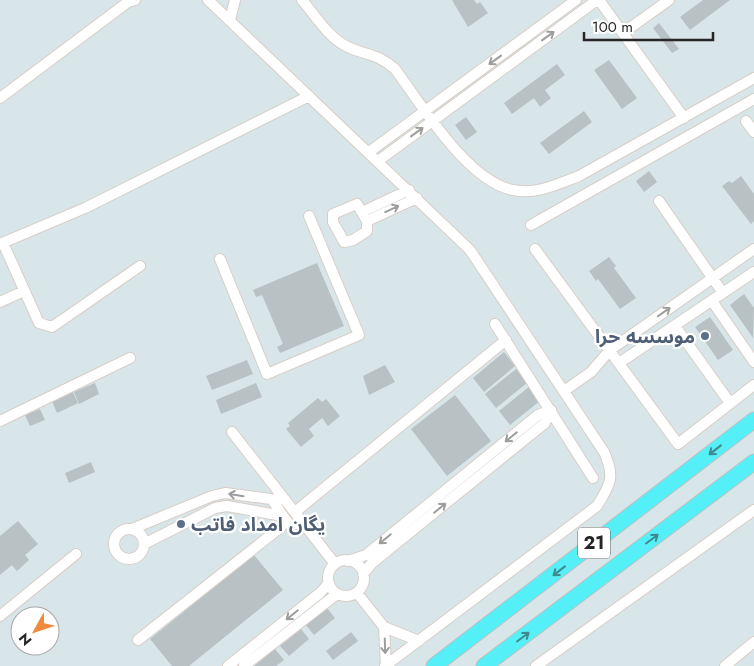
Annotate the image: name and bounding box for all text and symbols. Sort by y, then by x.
scale bar [584,10,713,42]
text: 100 m [592,16,633,38]
one-way arrow [541,31,555,41]
one-way arrow [488,55,502,65]
one-way arrow [410,127,424,137]
one-way arrow [384,204,399,213]
one-way arrow [657,307,671,317]
place label: موسسه حرا [595,323,695,350]
marker: موسسه حرا [699,330,711,342]
one-way arrow [505,431,518,442]
one-way arrow [709,444,722,455]
one-way arrow [228,490,244,500]
one-way arrow [433,503,446,514]
place label: یگان امداد فاتب [191,511,325,538]
marker: یگان امداد فاتب [175,518,187,530]
road number: 21 [578,528,610,558]
one-way arrow [379,534,392,545]
one-way arrow [645,534,659,544]
one-way arrow [553,565,566,576]
north arrow [10,606,60,656]
one-way arrow [286,609,299,620]
text: N [14,629,36,650]
one-way arrow [516,631,529,642]
one-way arrow [380,638,389,654]

